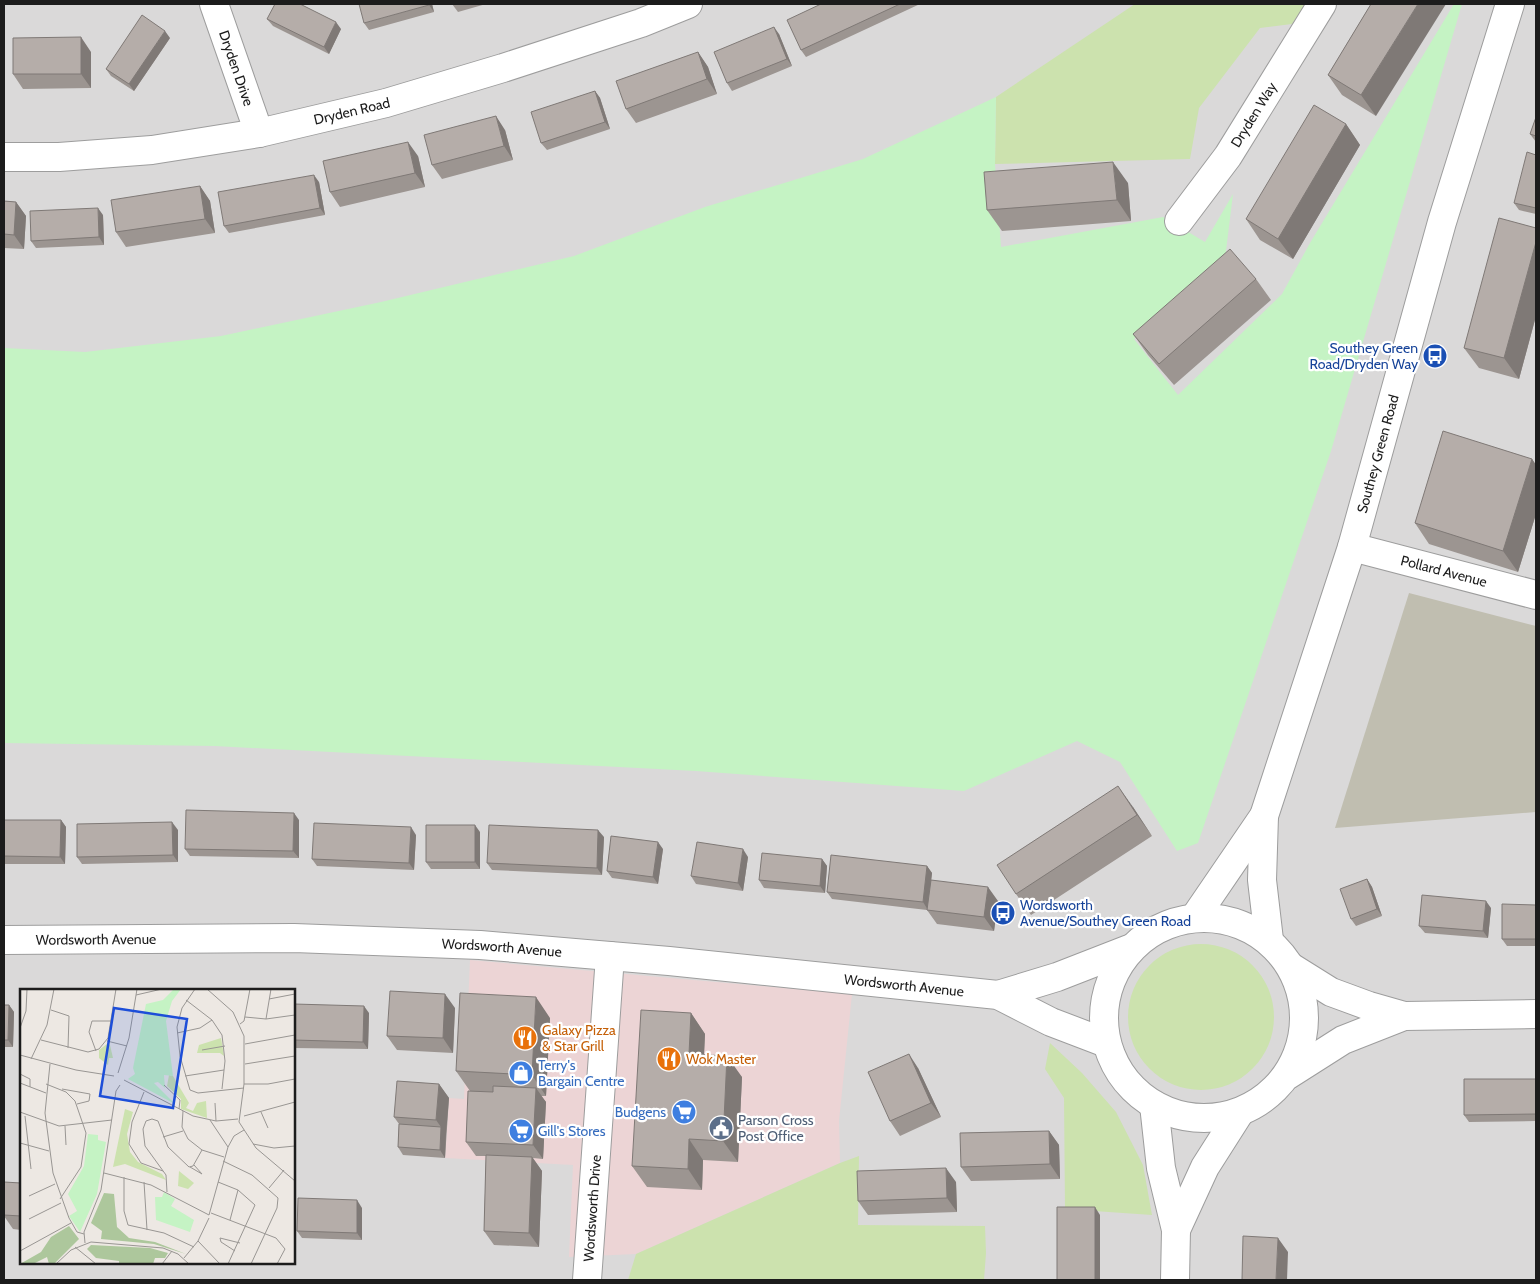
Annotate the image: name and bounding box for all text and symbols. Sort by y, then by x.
street label: Dryden Drive [215,28,258,108]
street label: Dryden Way [1227,79,1281,151]
street label: Dryden Road [312,93,392,129]
place label: Southey Green Road/Dryden Way [1310,339,1418,373]
bus stop icon: Southey Green Road/Dryden Way [1422,343,1448,369]
street label: Southey Green Road [1353,393,1403,515]
street label: Pollard Avenue [1399,551,1489,591]
place label: Wordsworth Avenue/Southey Green Road [1020,896,1191,930]
bus stop icon: Wordsworth Avenue/Southey Green Road [990,900,1016,926]
street label: Wordsworth Avenue [36,930,156,949]
street label: Wordsworth Avenue [441,935,563,961]
street label: Wordsworth Avenue [843,970,965,1000]
inset map [20,989,295,1264]
place label: Galaxy Pizza & Star Grill [542,1021,616,1055]
restaurant icon: Galaxy Pizza & Star Grill [512,1025,538,1051]
restaurant icon: Wok Master [656,1046,682,1072]
place label: Wok Master [686,1050,756,1068]
place label: Terry's Bargain Centre [538,1056,625,1090]
shop icon: Terry's Bargain Centre [508,1060,534,1086]
supermarket icon: Budgens [671,1099,697,1125]
place label: Budgens [615,1103,666,1121]
place label: Parson Cross Post Office [738,1111,814,1145]
public building icon: Parson Cross Post Office [708,1115,734,1141]
supermarket icon: Gill's Stores [508,1118,534,1144]
place label: Gill's Stores [538,1122,606,1140]
street label: Wordsworth Drive [579,1154,605,1262]

